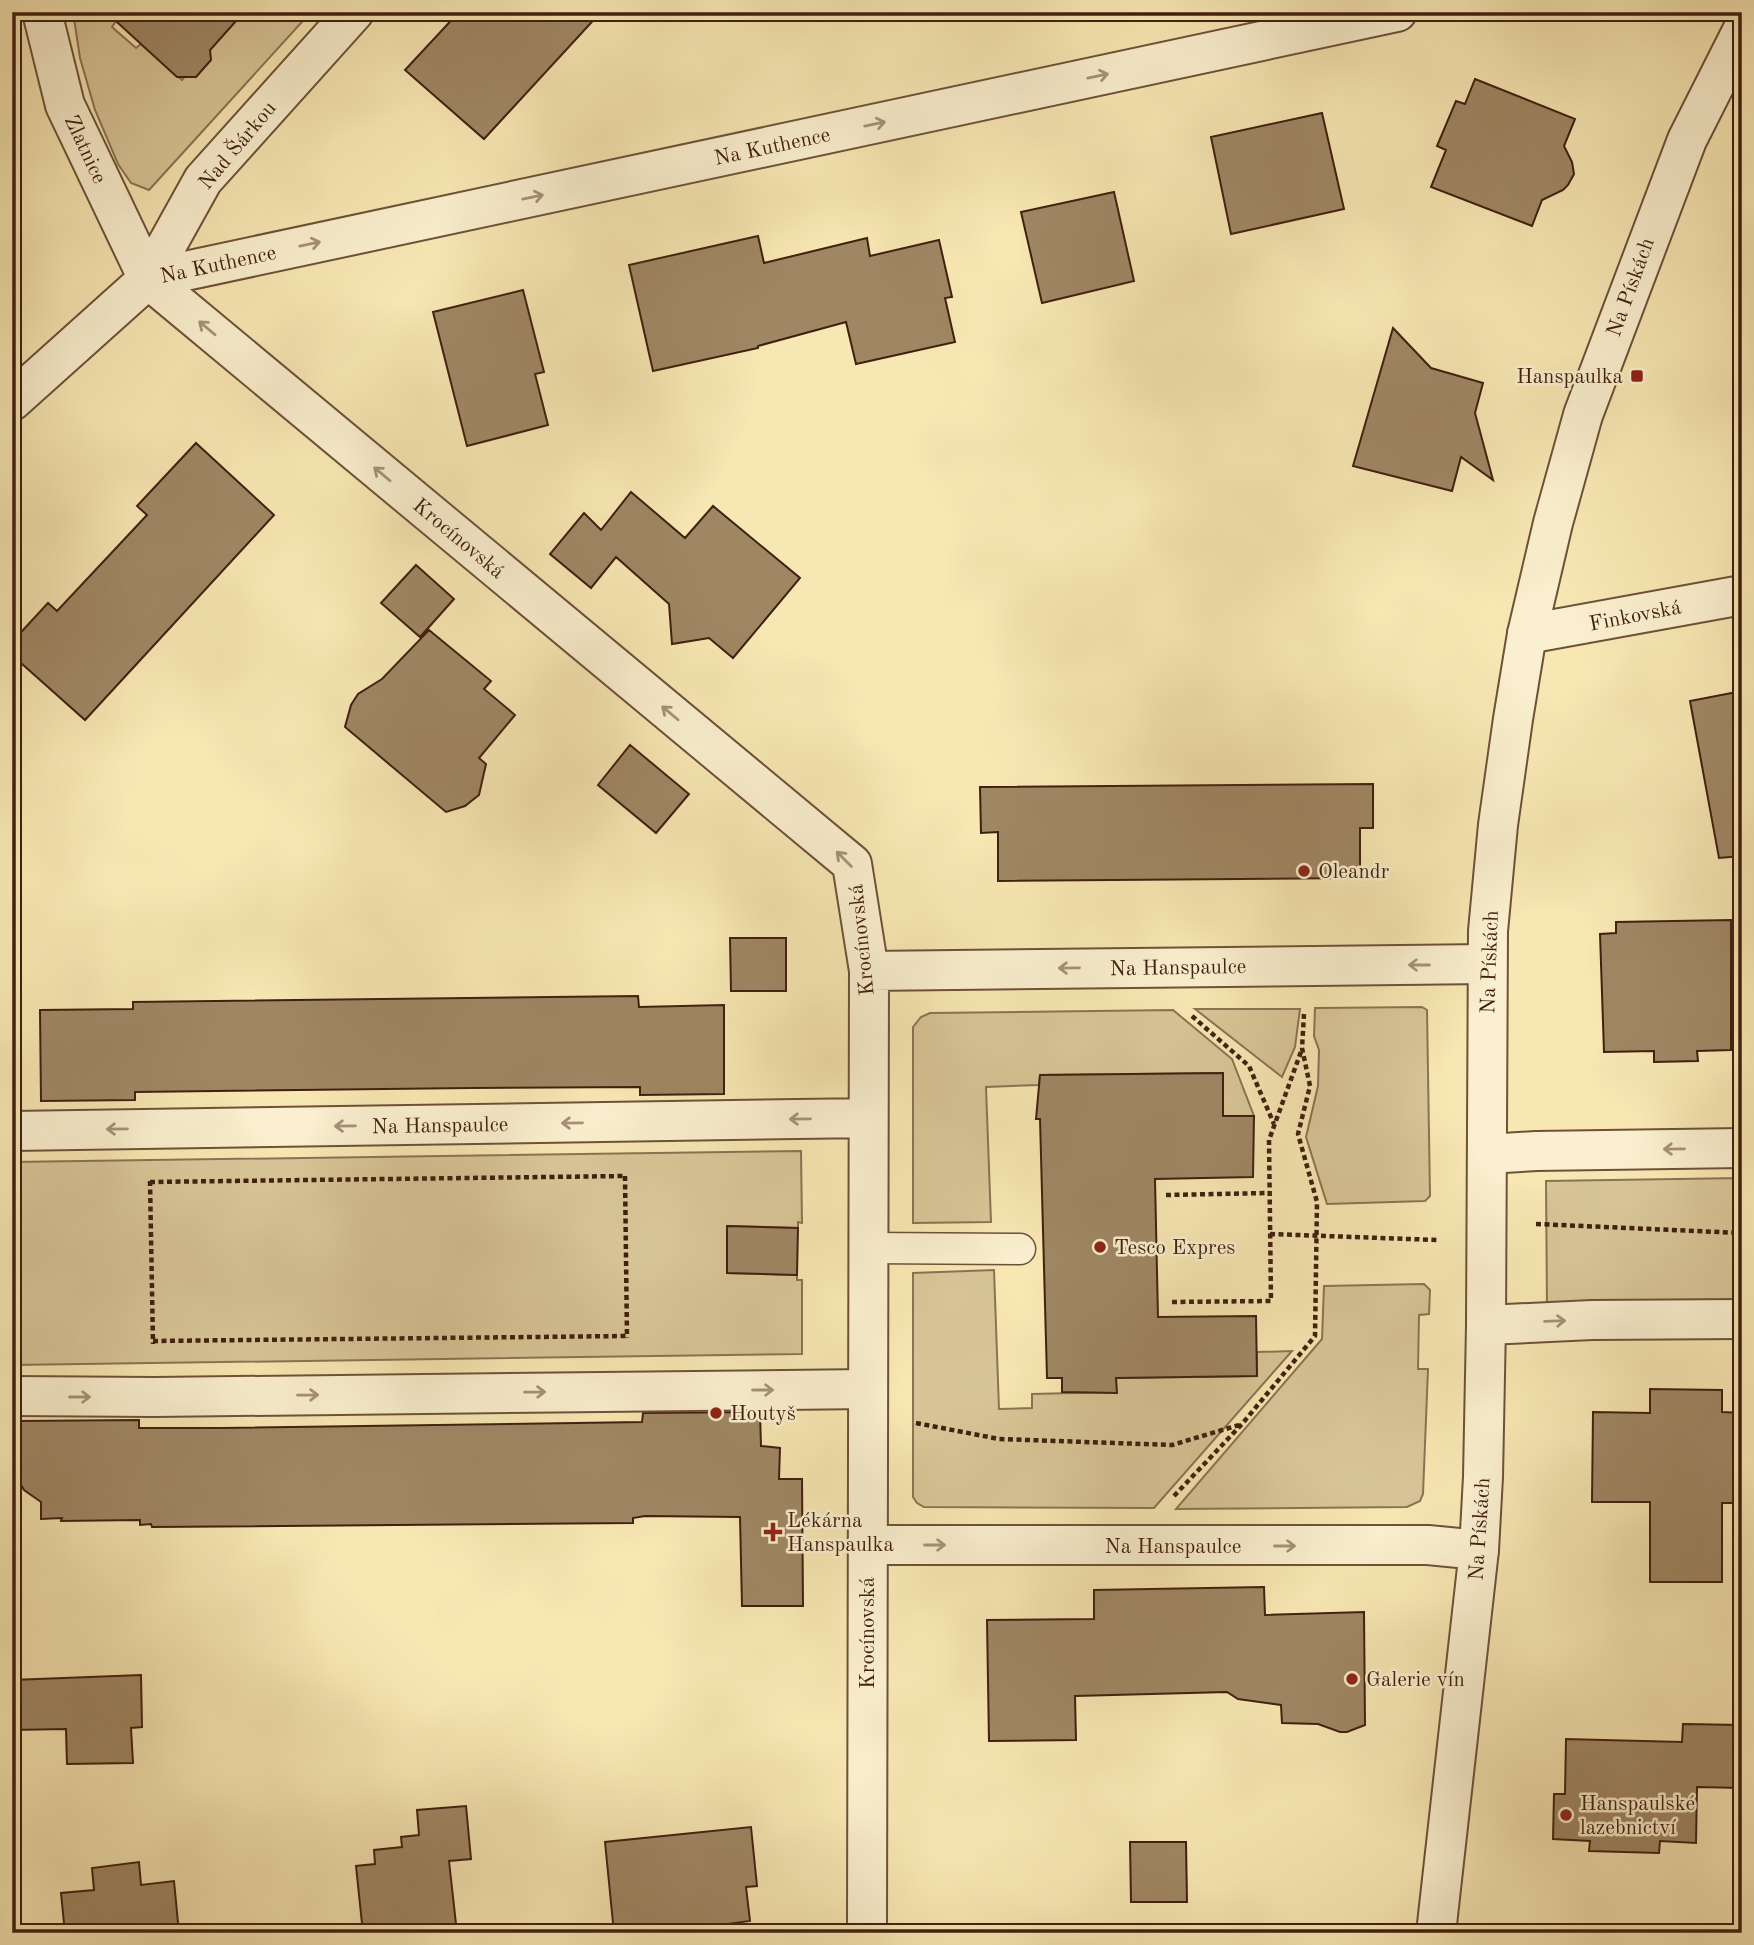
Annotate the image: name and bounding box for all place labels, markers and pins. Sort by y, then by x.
place label: Hanspaulka [1516,367,1623,388]
marker: Hanspaulka [1629,368,1645,384]
place label: Oleandr [1318,862,1390,883]
marker: Oleandr [1296,863,1312,879]
place label: Tesco Expres [1114,1238,1235,1259]
marker: Tesco Expres [1092,1239,1108,1255]
place label: Houtyš [730,1404,796,1425]
marker: Houtyš [708,1405,724,1421]
place label: Lékárna Hanspaulka [787,1511,894,1556]
marker: Lékárna Hanspaulka [765,1524,781,1540]
place label: Galerie vín [1366,1670,1465,1691]
marker: Galerie vín [1344,1671,1360,1687]
place label: Hanspaulské lazebnictví [1580,1794,1695,1839]
marker: Hanspaulské lazebnictví [1558,1807,1574,1823]

